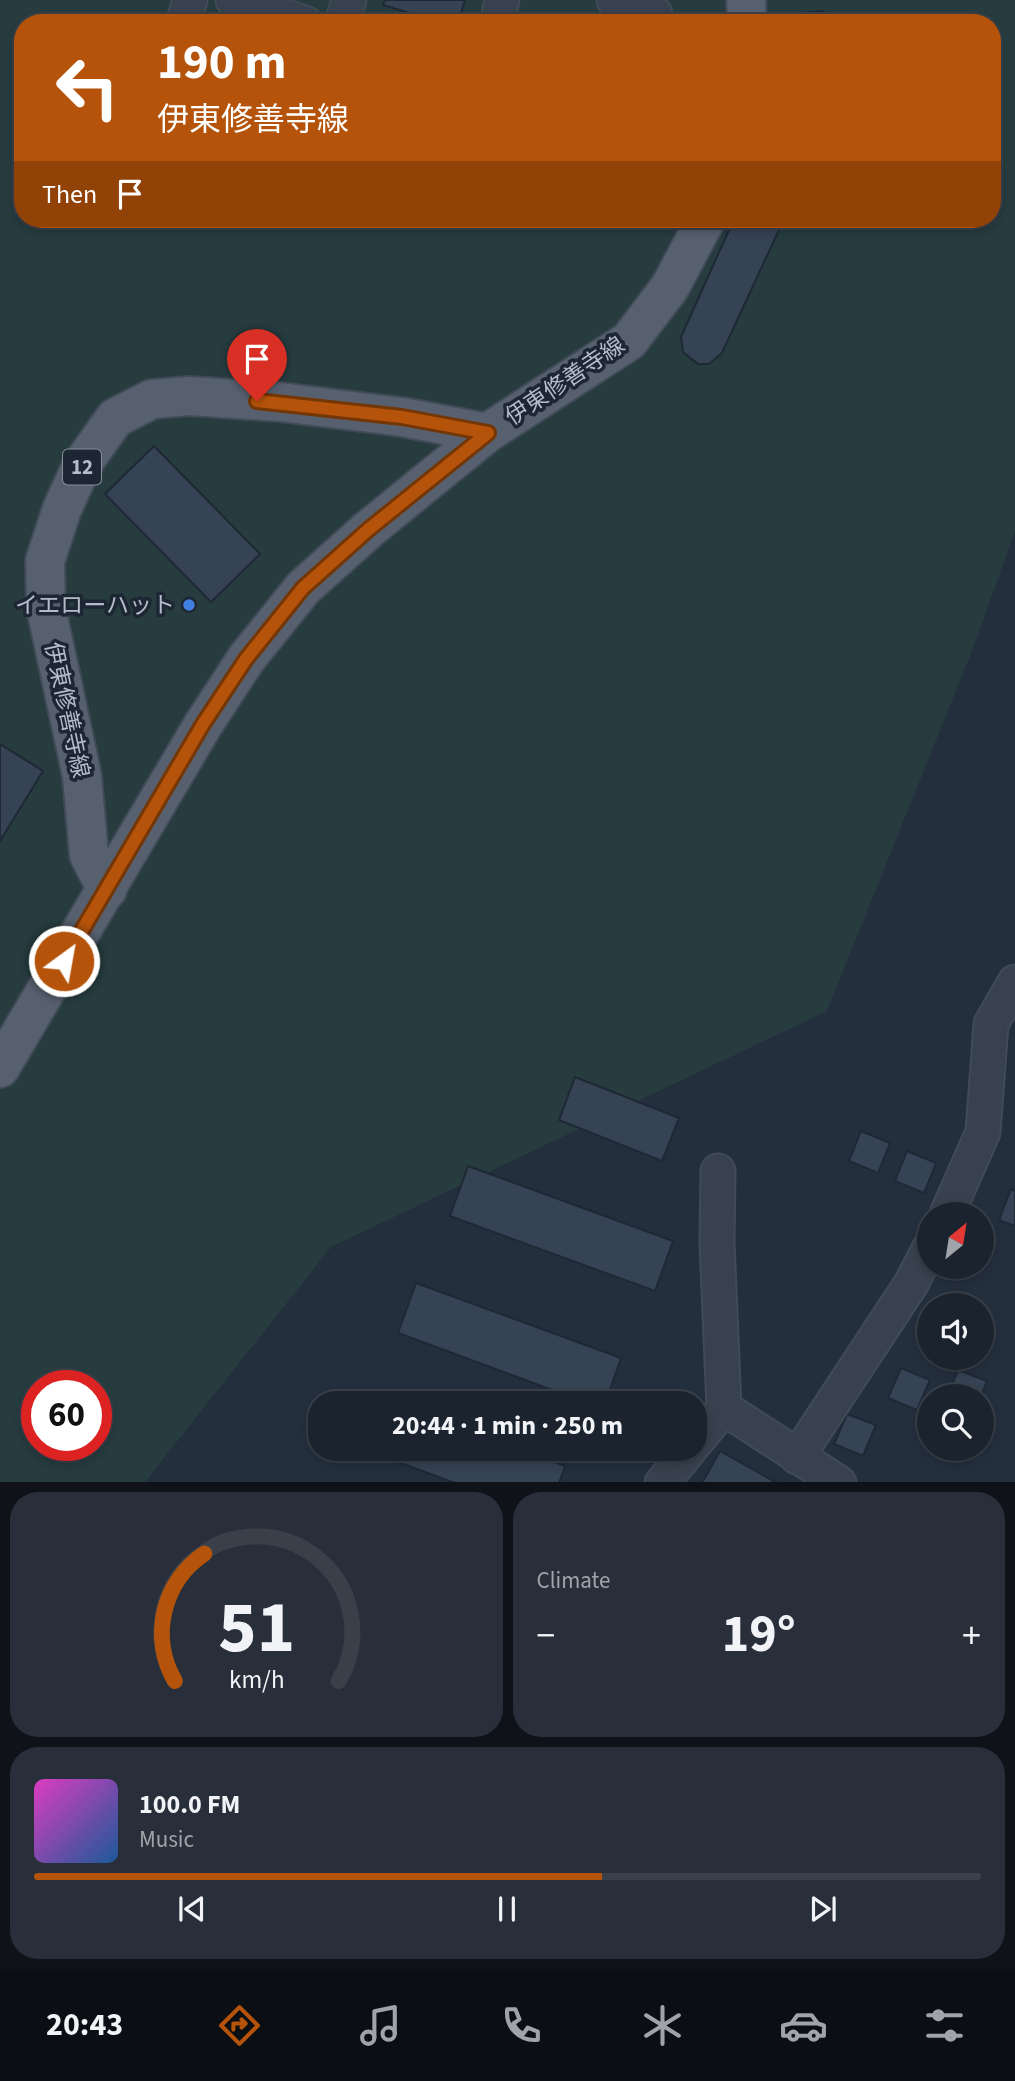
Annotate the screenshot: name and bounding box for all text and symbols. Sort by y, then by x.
text: 190 m [157,28,286,98]
icon: left [42,42,133,133]
text: 伊東修善寺線 [157,97,349,143]
icon: arrive [111,175,149,213]
text: Then [42,176,97,213]
pin [227,329,287,401]
street label: 伊東修善寺線 [499,329,631,433]
icon: arrive [238,340,276,378]
road number: 12 [63,449,101,484]
place label: イエローハット [15,589,175,622]
marker: イエローハット [181,597,197,613]
street label: 伊東修善寺線 [37,639,97,781]
position arrow [27,924,101,998]
north arrow [917,1202,994,1279]
map controls [917,1202,994,1461]
button: sound [917,1293,994,1370]
speed limit sign: 60 [21,1370,112,1461]
button: search [917,1384,994,1461]
text: 20:44 · 1 min · 250 m [392,1407,623,1444]
text: Climate [537,1564,610,1597]
text: 51 [218,1576,295,1680]
text: 19° [722,1598,796,1672]
text: − [537,1609,555,1663]
text: + [962,1609,981,1663]
text: km/h [229,1661,284,1697]
text: 100.0 FM [139,1786,240,1823]
text: Music [139,1823,194,1856]
icon: previous [173,1890,211,1928]
icon: pause [488,1890,526,1928]
icon: next [804,1890,842,1928]
icon: directions [215,2001,264,2050]
icon: music [356,2001,405,2050]
icon: phone [497,2001,546,2050]
icon: climate [638,2001,687,2050]
icon: car [779,2001,828,2050]
icon: filters [920,2001,969,2050]
text: 20:43 [46,2002,123,2048]

